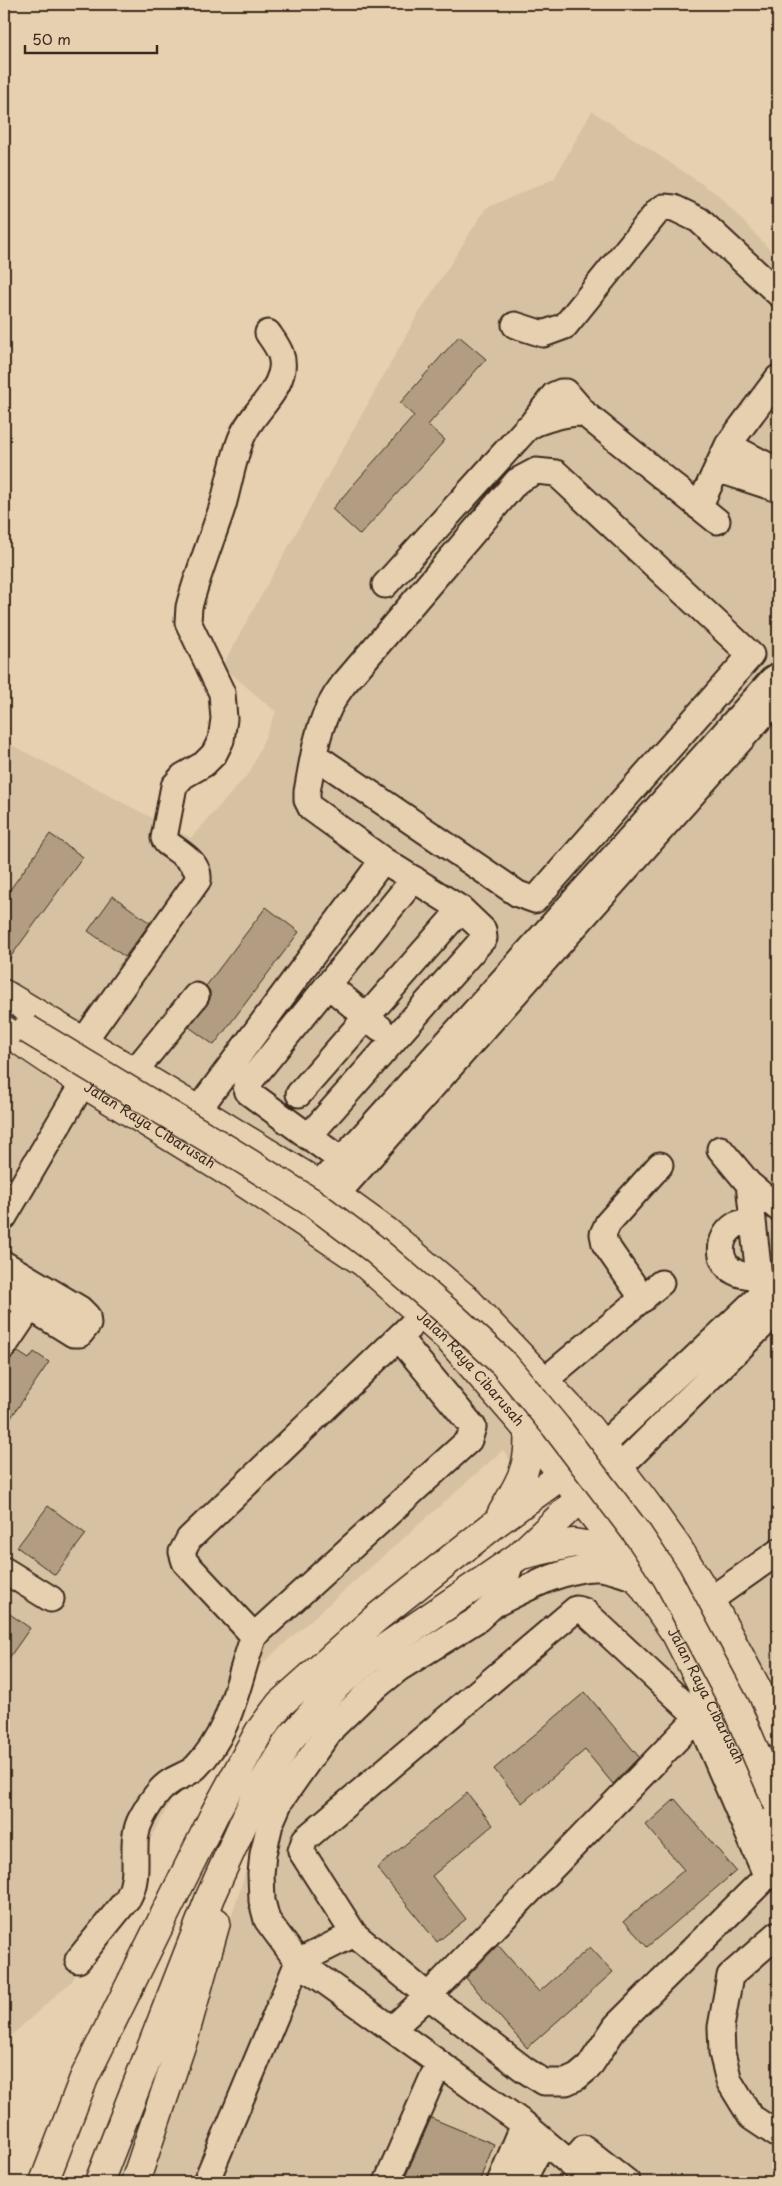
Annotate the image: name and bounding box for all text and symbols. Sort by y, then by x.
scale bar [25,22,158,54]
text: 50 m [32,27,71,50]
street label: Jalan Raya Cibarusah [80,1076,220,1173]
street label: Jalan Raya Cibarusah [413,1305,530,1430]
street label: Jalan Raya Cibarusah [663,1622,751,1767]

